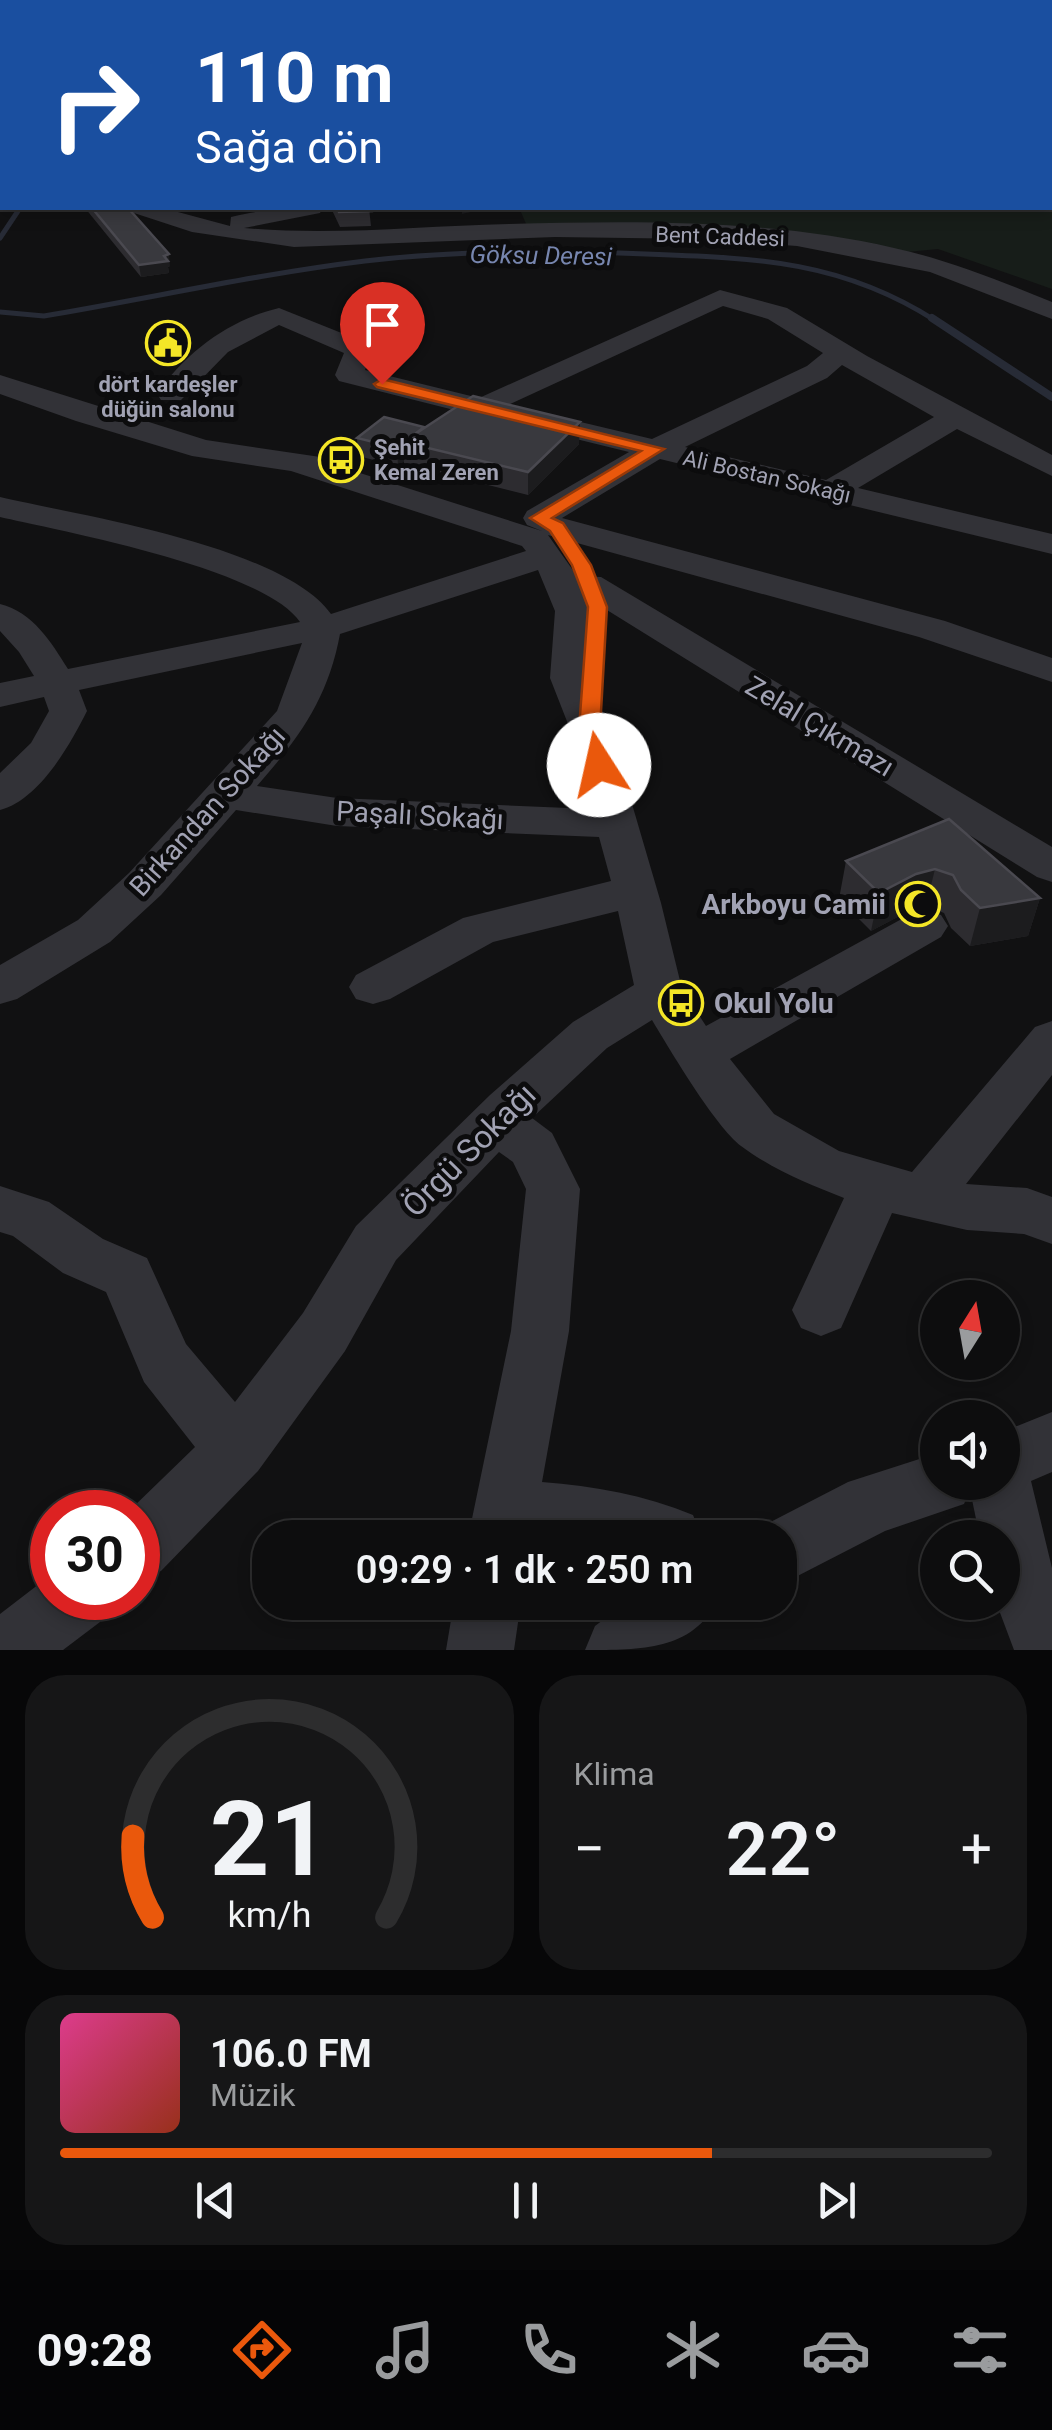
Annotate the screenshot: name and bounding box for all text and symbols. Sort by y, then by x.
text: 110 m [195,37,394,119]
icon: right [30,40,160,170]
text: Sağa dön [195,121,383,174]
street label: Bent Caddesi [655,222,785,251]
water label: Göksu Deresi [469,240,613,271]
pin [340,282,425,385]
icon: arrive [355,297,410,352]
public building icon: dört kardeşler düğün salonu [145,320,191,366]
place label: dört kardeşler düğün salonu [98,372,238,422]
place label: Şehit Kemal Zeren [374,435,499,485]
bus stop icon: Şehit Kemal Zeren [318,437,364,483]
street label: Ali Bostan Sokağı [681,445,853,508]
street label: Zelal Çıkmazı [740,669,900,784]
position arrow [547,713,651,817]
street label: Birkandan Sokağı [123,720,292,903]
street label: Paşalı Sokağı [335,795,505,836]
mosque icon: Arkboyu Camii [895,881,941,927]
place label: Arkboyu Camii [702,888,886,921]
bus stop icon: Okul Yolu [658,980,704,1026]
place label: Okul Yolu [714,987,834,1020]
street label: Örgü Sokağı [394,1075,544,1225]
north arrow [920,1280,1020,1380]
map controls [920,1280,1020,1620]
button: sound [920,1400,1020,1500]
speed limit sign: 30 [30,1490,160,1620]
button: search [920,1520,1020,1620]
text: 09:29 · 1 dk · 250 m [356,1548,693,1592]
text: Klima [574,1755,655,1793]
text: 21 [210,1779,329,1900]
text: 22° [726,1805,840,1893]
text: − [574,1817,605,1881]
text: + [961,1817,992,1881]
text: km/h [227,1894,311,1936]
text: 106.0 FM [210,2032,372,2076]
text: Müzik [210,2076,295,2114]
icon: previous [188,2173,243,2228]
icon: pause [498,2173,553,2228]
icon: next [809,2173,864,2228]
icon: directions [227,2315,297,2385]
icon: music [370,2315,440,2385]
icon: phone [514,2315,584,2385]
icon: climate [658,2315,728,2385]
icon: car [801,2315,871,2385]
icon: filters [945,2315,1015,2385]
text: 09:28 [37,2324,153,2377]

